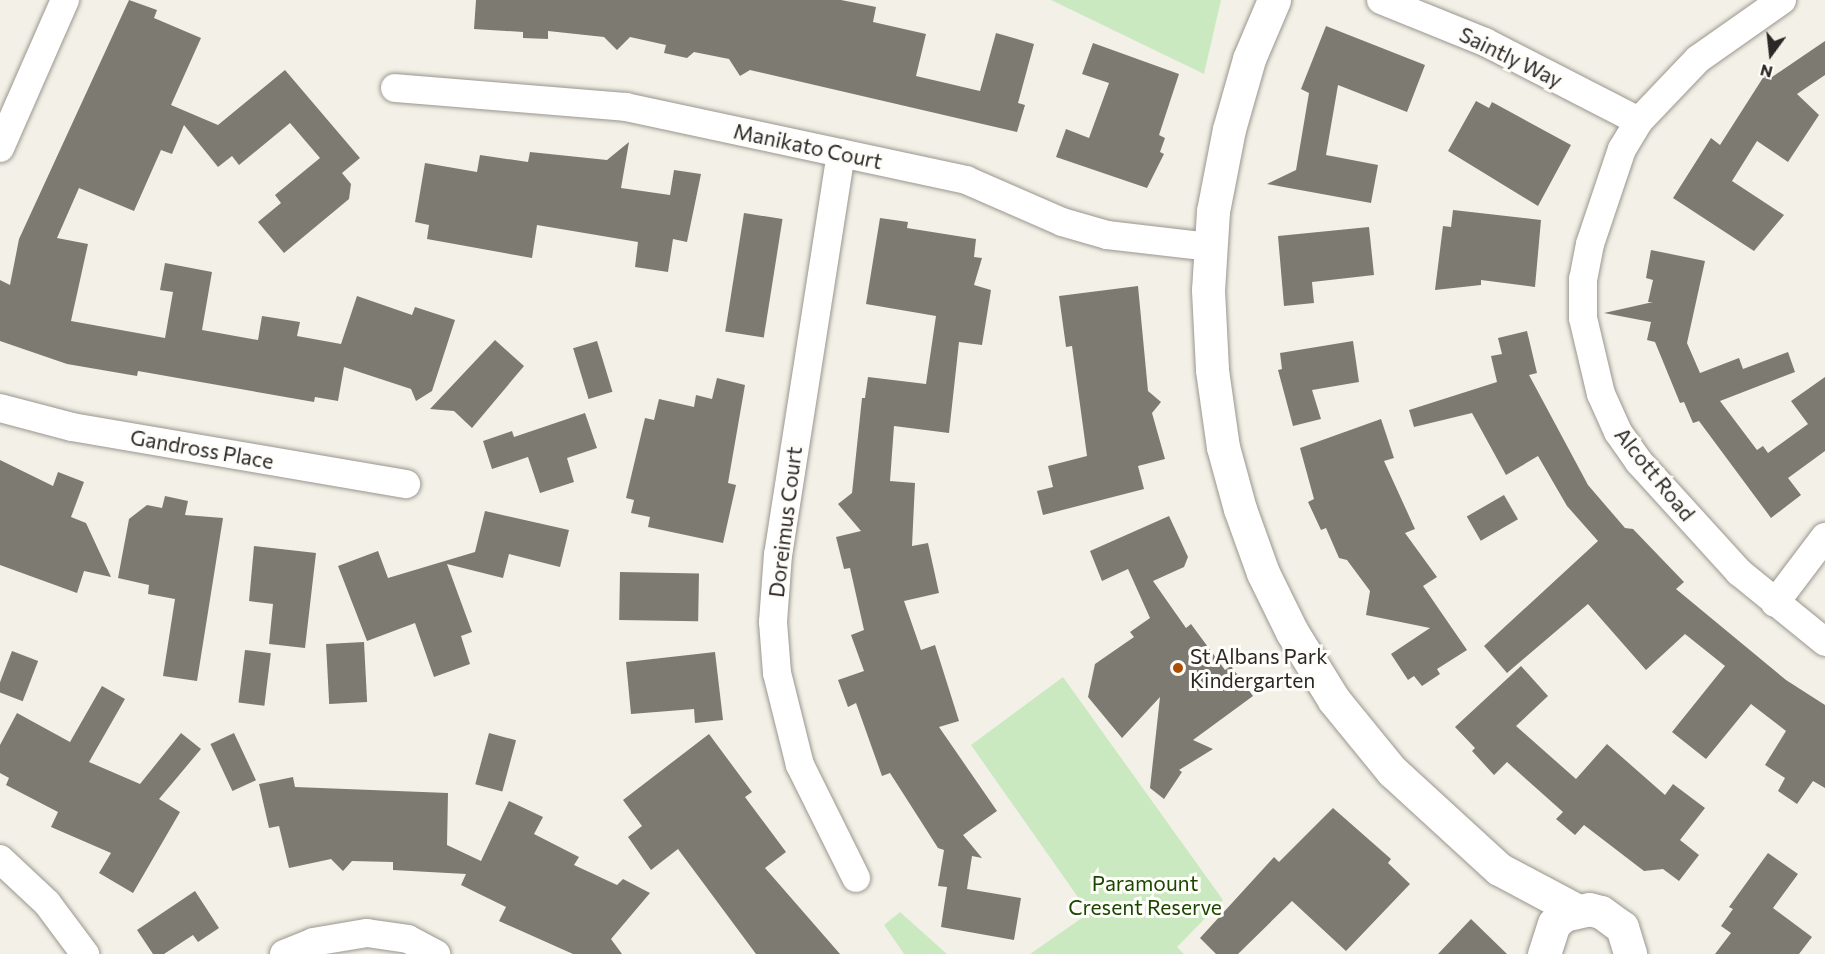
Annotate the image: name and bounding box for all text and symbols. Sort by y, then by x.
street label: Saintly Way [1455,21,1567,93]
north arrow [1741,24,1801,84]
text: N [1758,61,1774,83]
street label: Manikato Court [731,118,885,174]
street label: Alcott Road [1610,422,1700,526]
street label: Gandross Place [128,424,276,474]
street label: Doreimus Court [763,445,807,599]
place label: St Albans Park Kindergarten [1190,643,1328,693]
marker: St Albans Park Kindergarten [1171,661,1185,675]
park label: Paramount Cresent Reserve [1068,870,1222,920]

